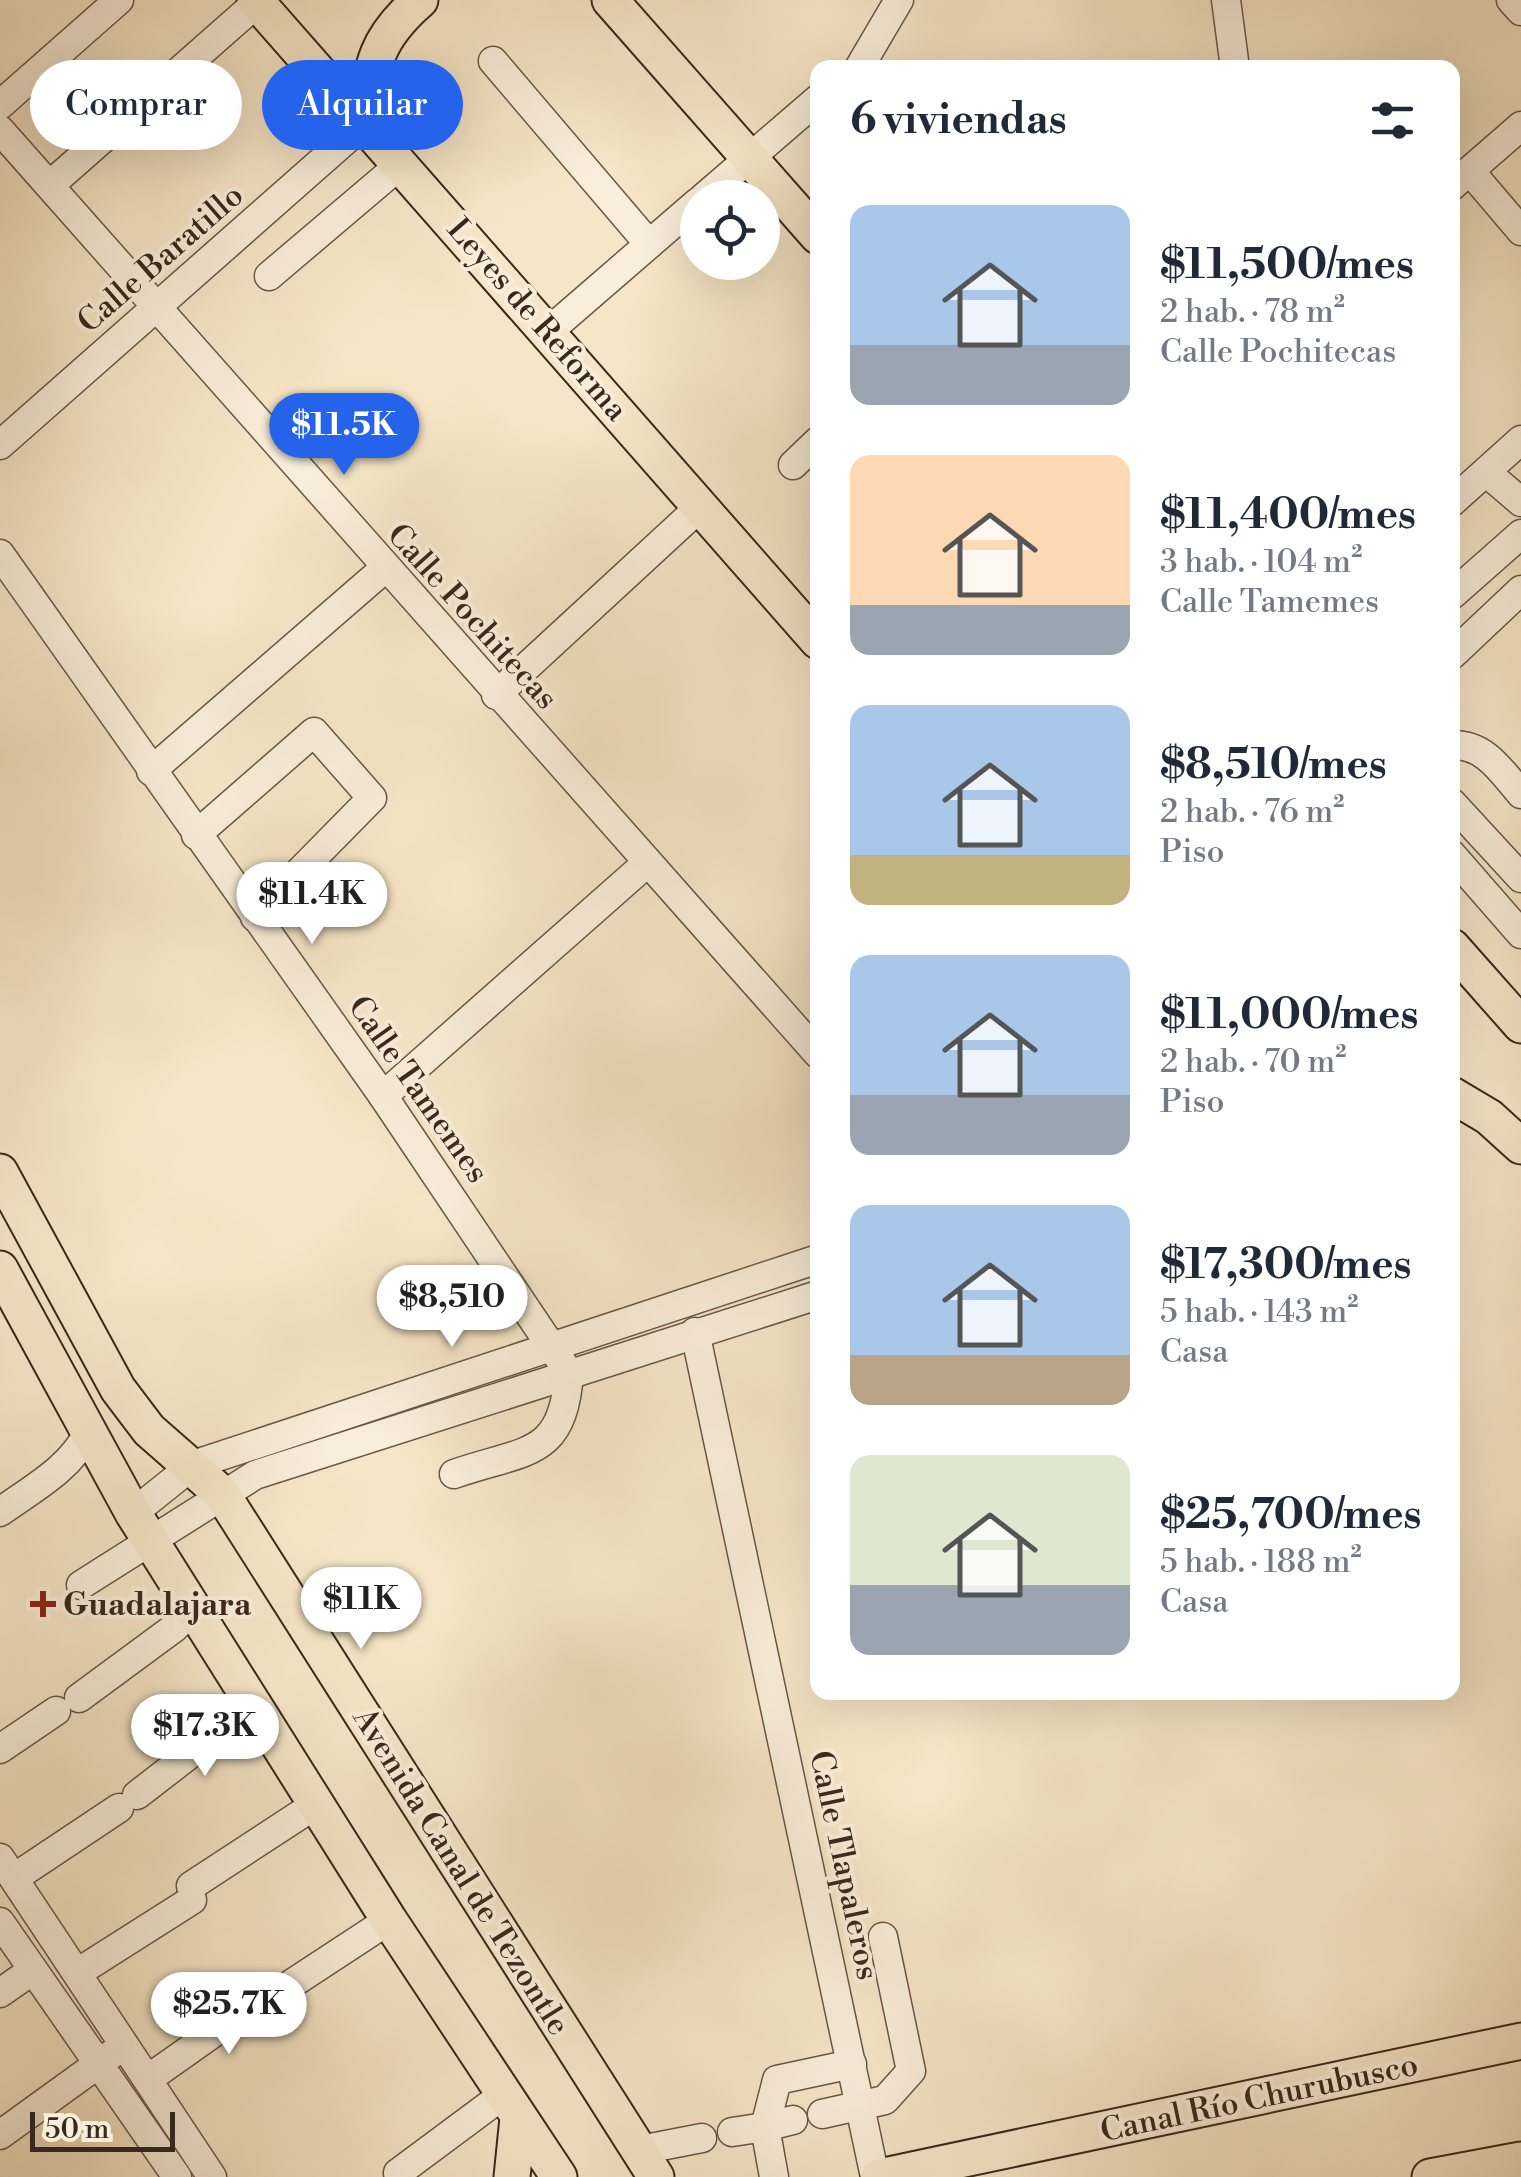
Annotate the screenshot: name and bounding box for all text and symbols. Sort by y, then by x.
chip: Comprar [30,60,242,150]
chip: Alquilar [262,60,463,150]
icon: filters [1365,93,1420,148]
text: 6 viviendas [850,94,1067,147]
street label: Calle Baratillo [69,176,252,342]
map controls [680,180,780,280]
button: locate [680,180,780,280]
street label: Leyes de Reforma [438,210,637,430]
text: $11,500/mes [1160,239,1414,292]
icon: home [930,245,1050,365]
text: 2 hab. · 78 m² [1160,292,1345,332]
text: Calle Pochitecas [1160,332,1396,372]
pin: $11.5K [263,393,425,478]
text: $11.5K [291,405,397,445]
text: $11,400/mes [1160,489,1416,542]
icon: home [930,495,1050,615]
street label: Calle Pochitecas [378,515,566,718]
text: 3 hab. · 104 m² [1160,542,1362,582]
text: Calle Tamemes [1160,582,1379,622]
text: $8,510/mes [1160,739,1387,792]
icon: home [930,745,1050,865]
text: 2 hab. · 76 m² [1160,792,1344,832]
text: Piso [1160,832,1224,872]
pin: $11.4K [231,862,393,947]
text: $11.4K [258,874,366,914]
street label: Calle Tamemes [339,988,497,1191]
text: $11,000/mes [1160,989,1418,1042]
icon: home [930,995,1050,1115]
text: 2 hab. · 70 m² [1160,1042,1346,1082]
text: Piso [1160,1082,1224,1122]
text: $17,300/mes [1160,1239,1412,1292]
icon: home [930,1245,1050,1365]
pin: $8,510 [371,1265,533,1350]
text: $8,510 [399,1277,505,1317]
text: 5 hab. · 143 m² [1160,1292,1359,1332]
text: Casa [1160,1332,1228,1372]
text: $25,700/mes [1160,1489,1421,1542]
icon: home [930,1495,1050,1615]
text: 5 hab. · 188 m² [1160,1542,1362,1582]
pin: $11K [302,1567,420,1652]
text: $11K [323,1579,399,1619]
text: Casa [1160,1582,1228,1622]
place label: Guadalajara [63,1585,252,1625]
marker: Guadalajara [32,1593,54,1615]
pin: $17.3K [124,1694,286,1779]
street label: Avenida Canal de Tezontle [343,1700,578,2043]
text: $17.3K [153,1706,257,1746]
street label: Calle Tlapaleros [800,1747,888,1983]
pin: $25.7K [148,1972,310,2057]
text: $25.7K [173,1984,285,2024]
street label: Canal Río Churubusco [1097,2045,1422,2151]
scale bar [30,2107,175,2152]
text: 50 m [45,2112,109,2147]

